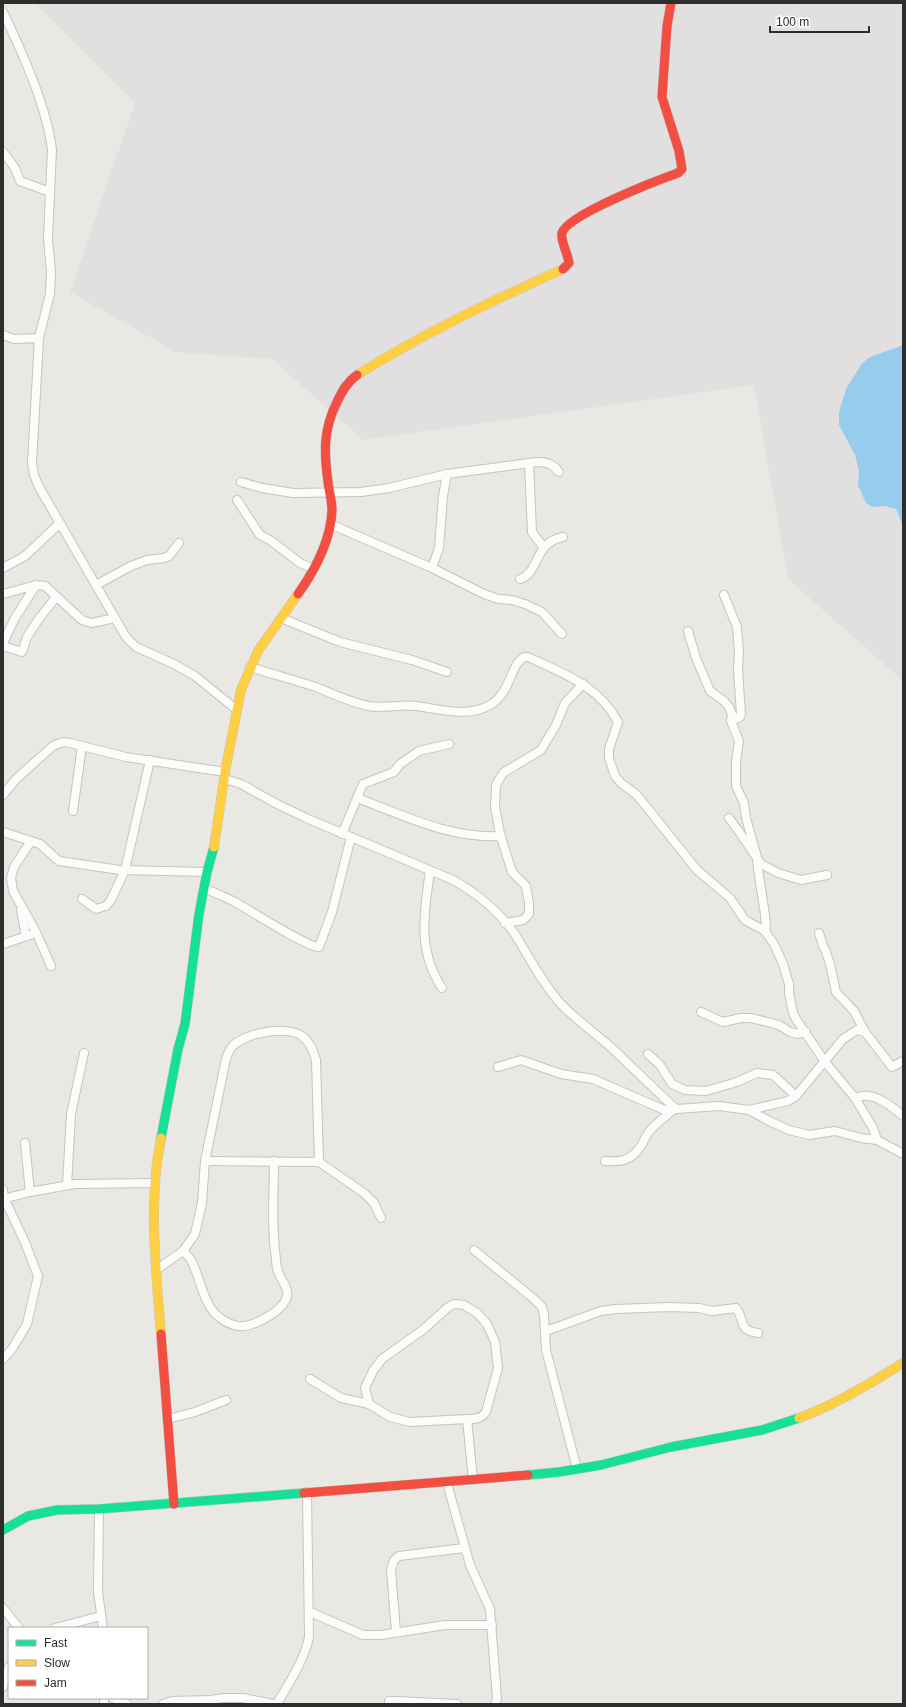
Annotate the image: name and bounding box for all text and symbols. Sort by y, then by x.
scale bar [770,8,869,34]
text: 100 m [776,15,809,29]
legend [8,1627,148,1699]
text: Fast [44,1636,68,1650]
text: Slow [44,1656,70,1670]
text: Jam [44,1676,67,1690]

